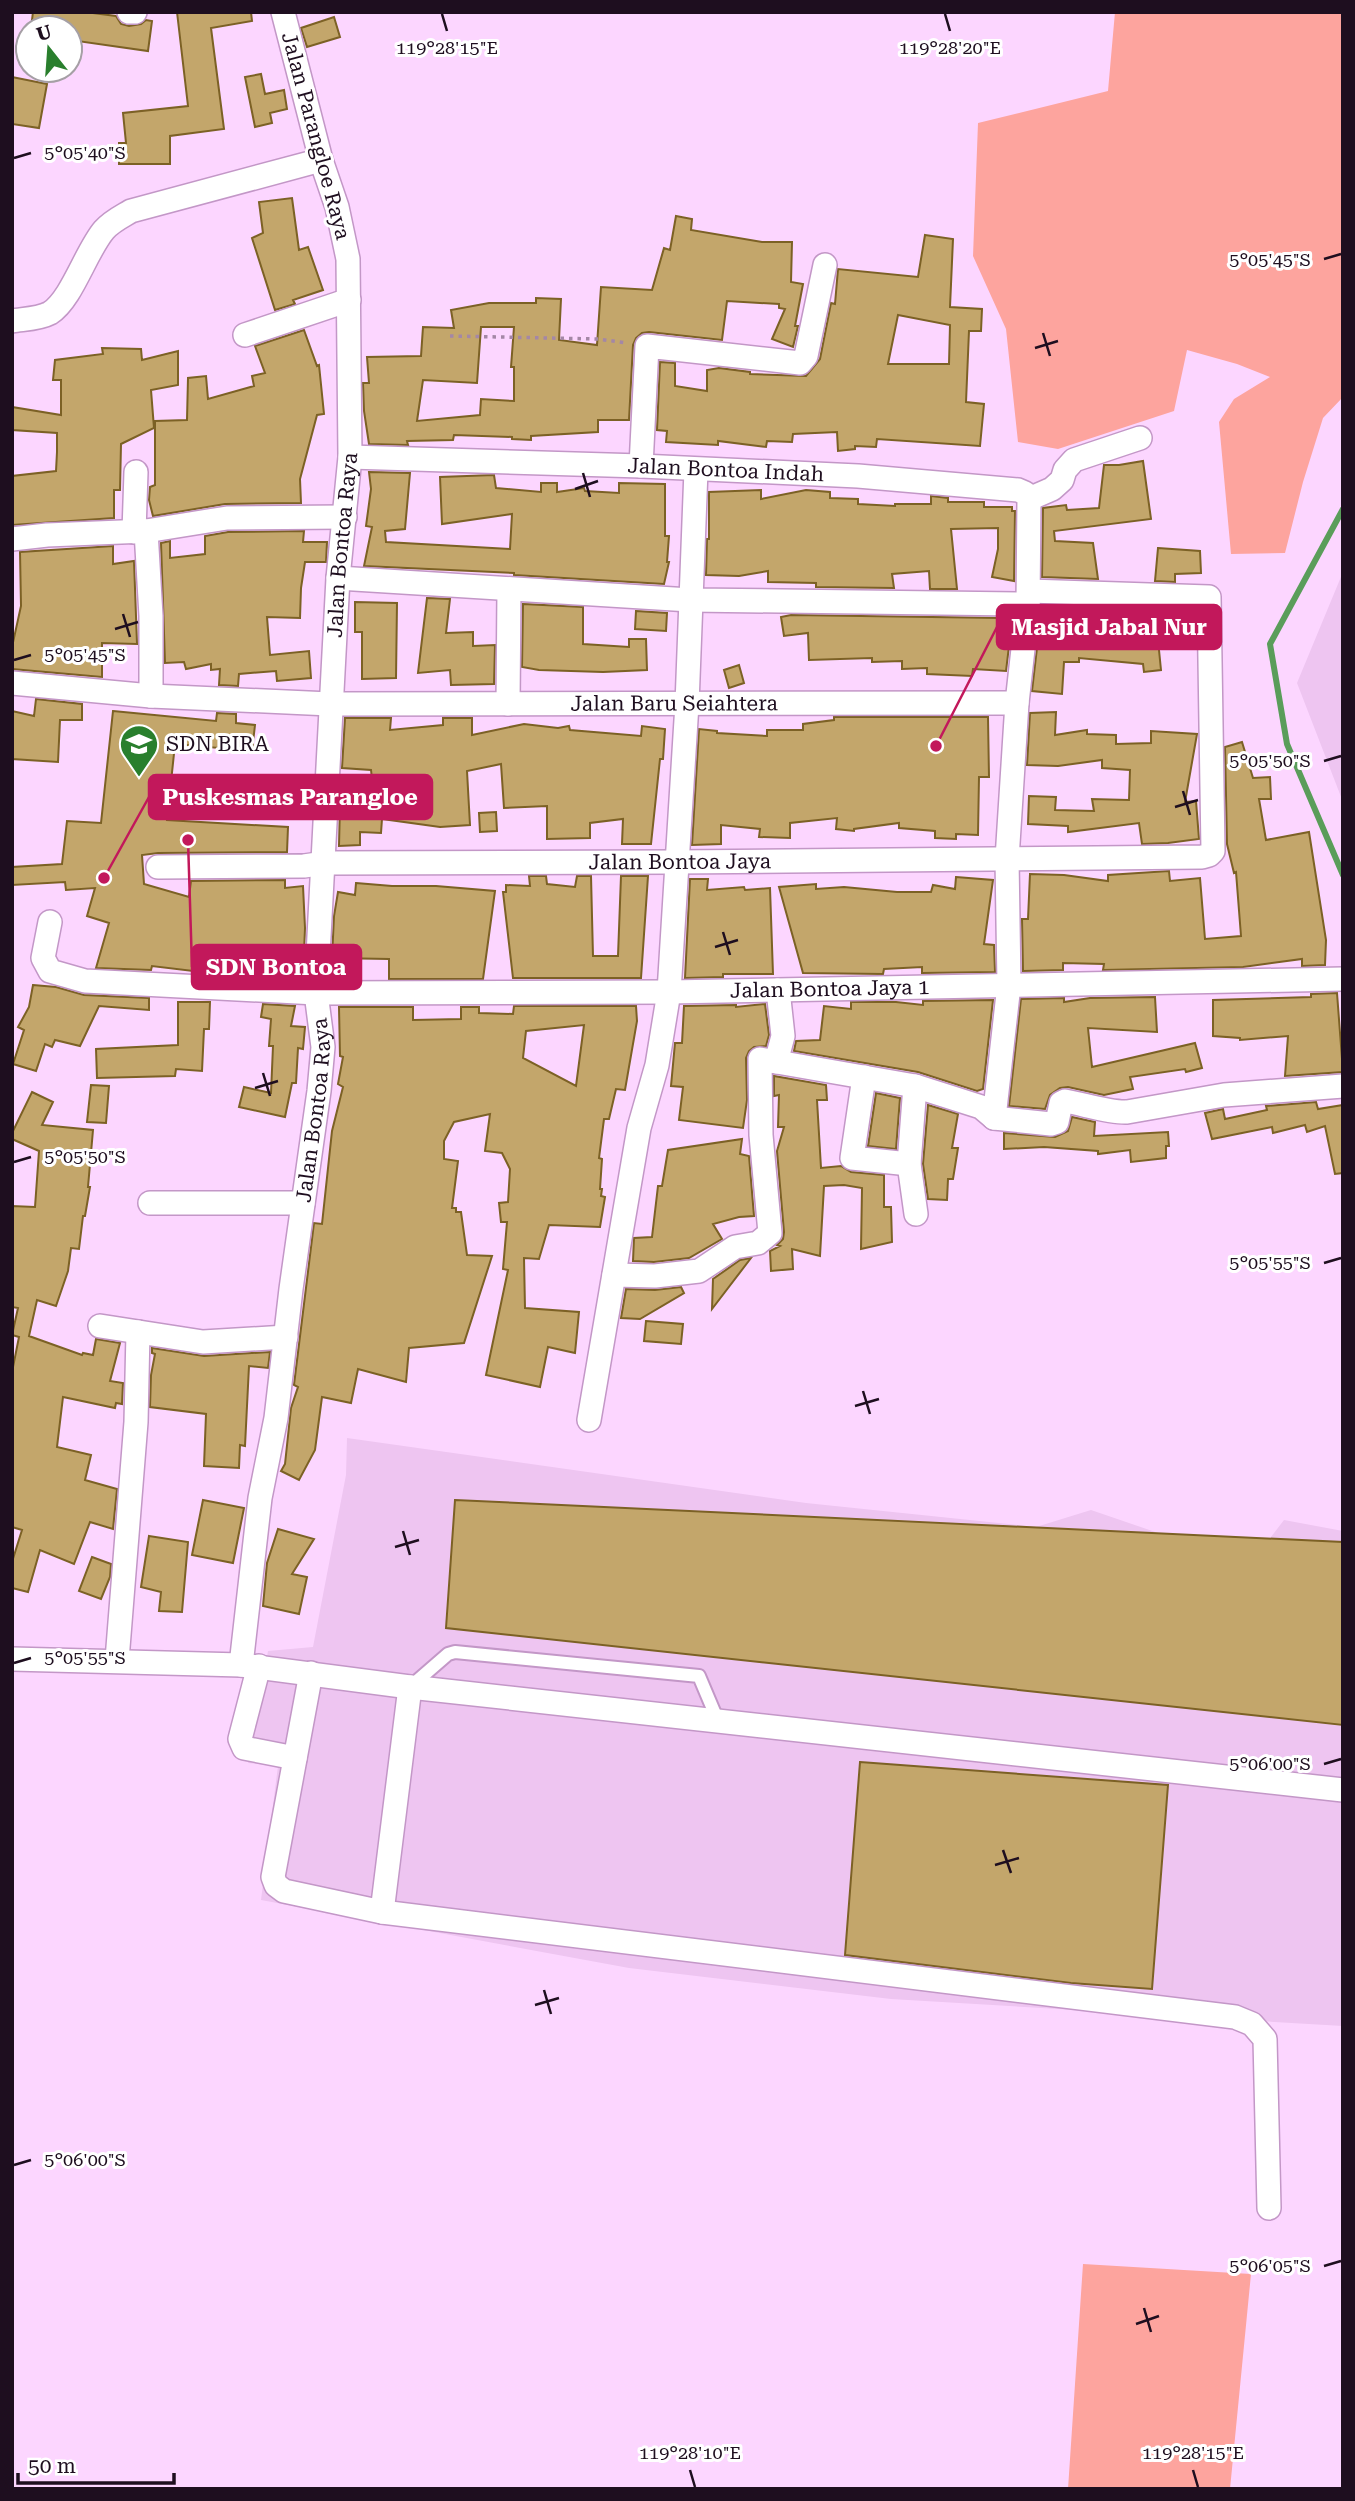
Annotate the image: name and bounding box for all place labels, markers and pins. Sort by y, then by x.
callout: Masjid Jabal Nur [997,605,1221,649]
school or university icon: SDN BIRA [118,723,160,778]
place label: SDN BIRA [166,732,269,756]
callout: Puskesmas Parangloe [149,775,432,819]
callout: SDN Bontoa [192,945,361,989]

